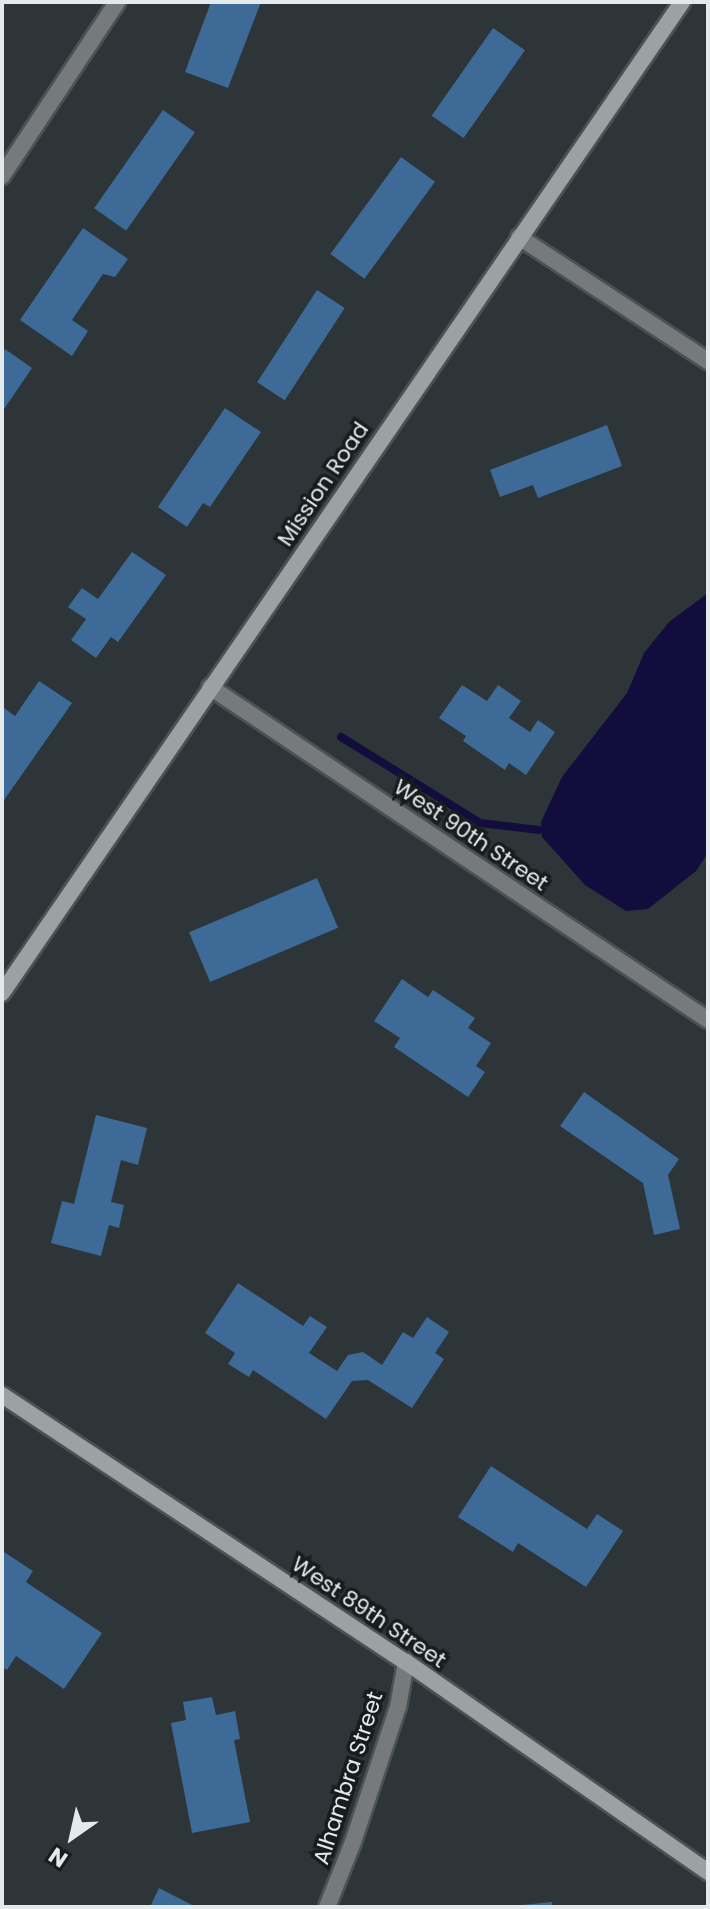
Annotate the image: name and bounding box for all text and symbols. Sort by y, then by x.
street label: Mission Road [272,417,374,551]
street label: West 90th Street [389,774,553,896]
street label: West 89th Street [287,1551,451,1673]
street label: Alhambra Street [308,1688,388,1868]
north arrow [32,1797,112,1877]
text: N [43,1840,74,1875]

